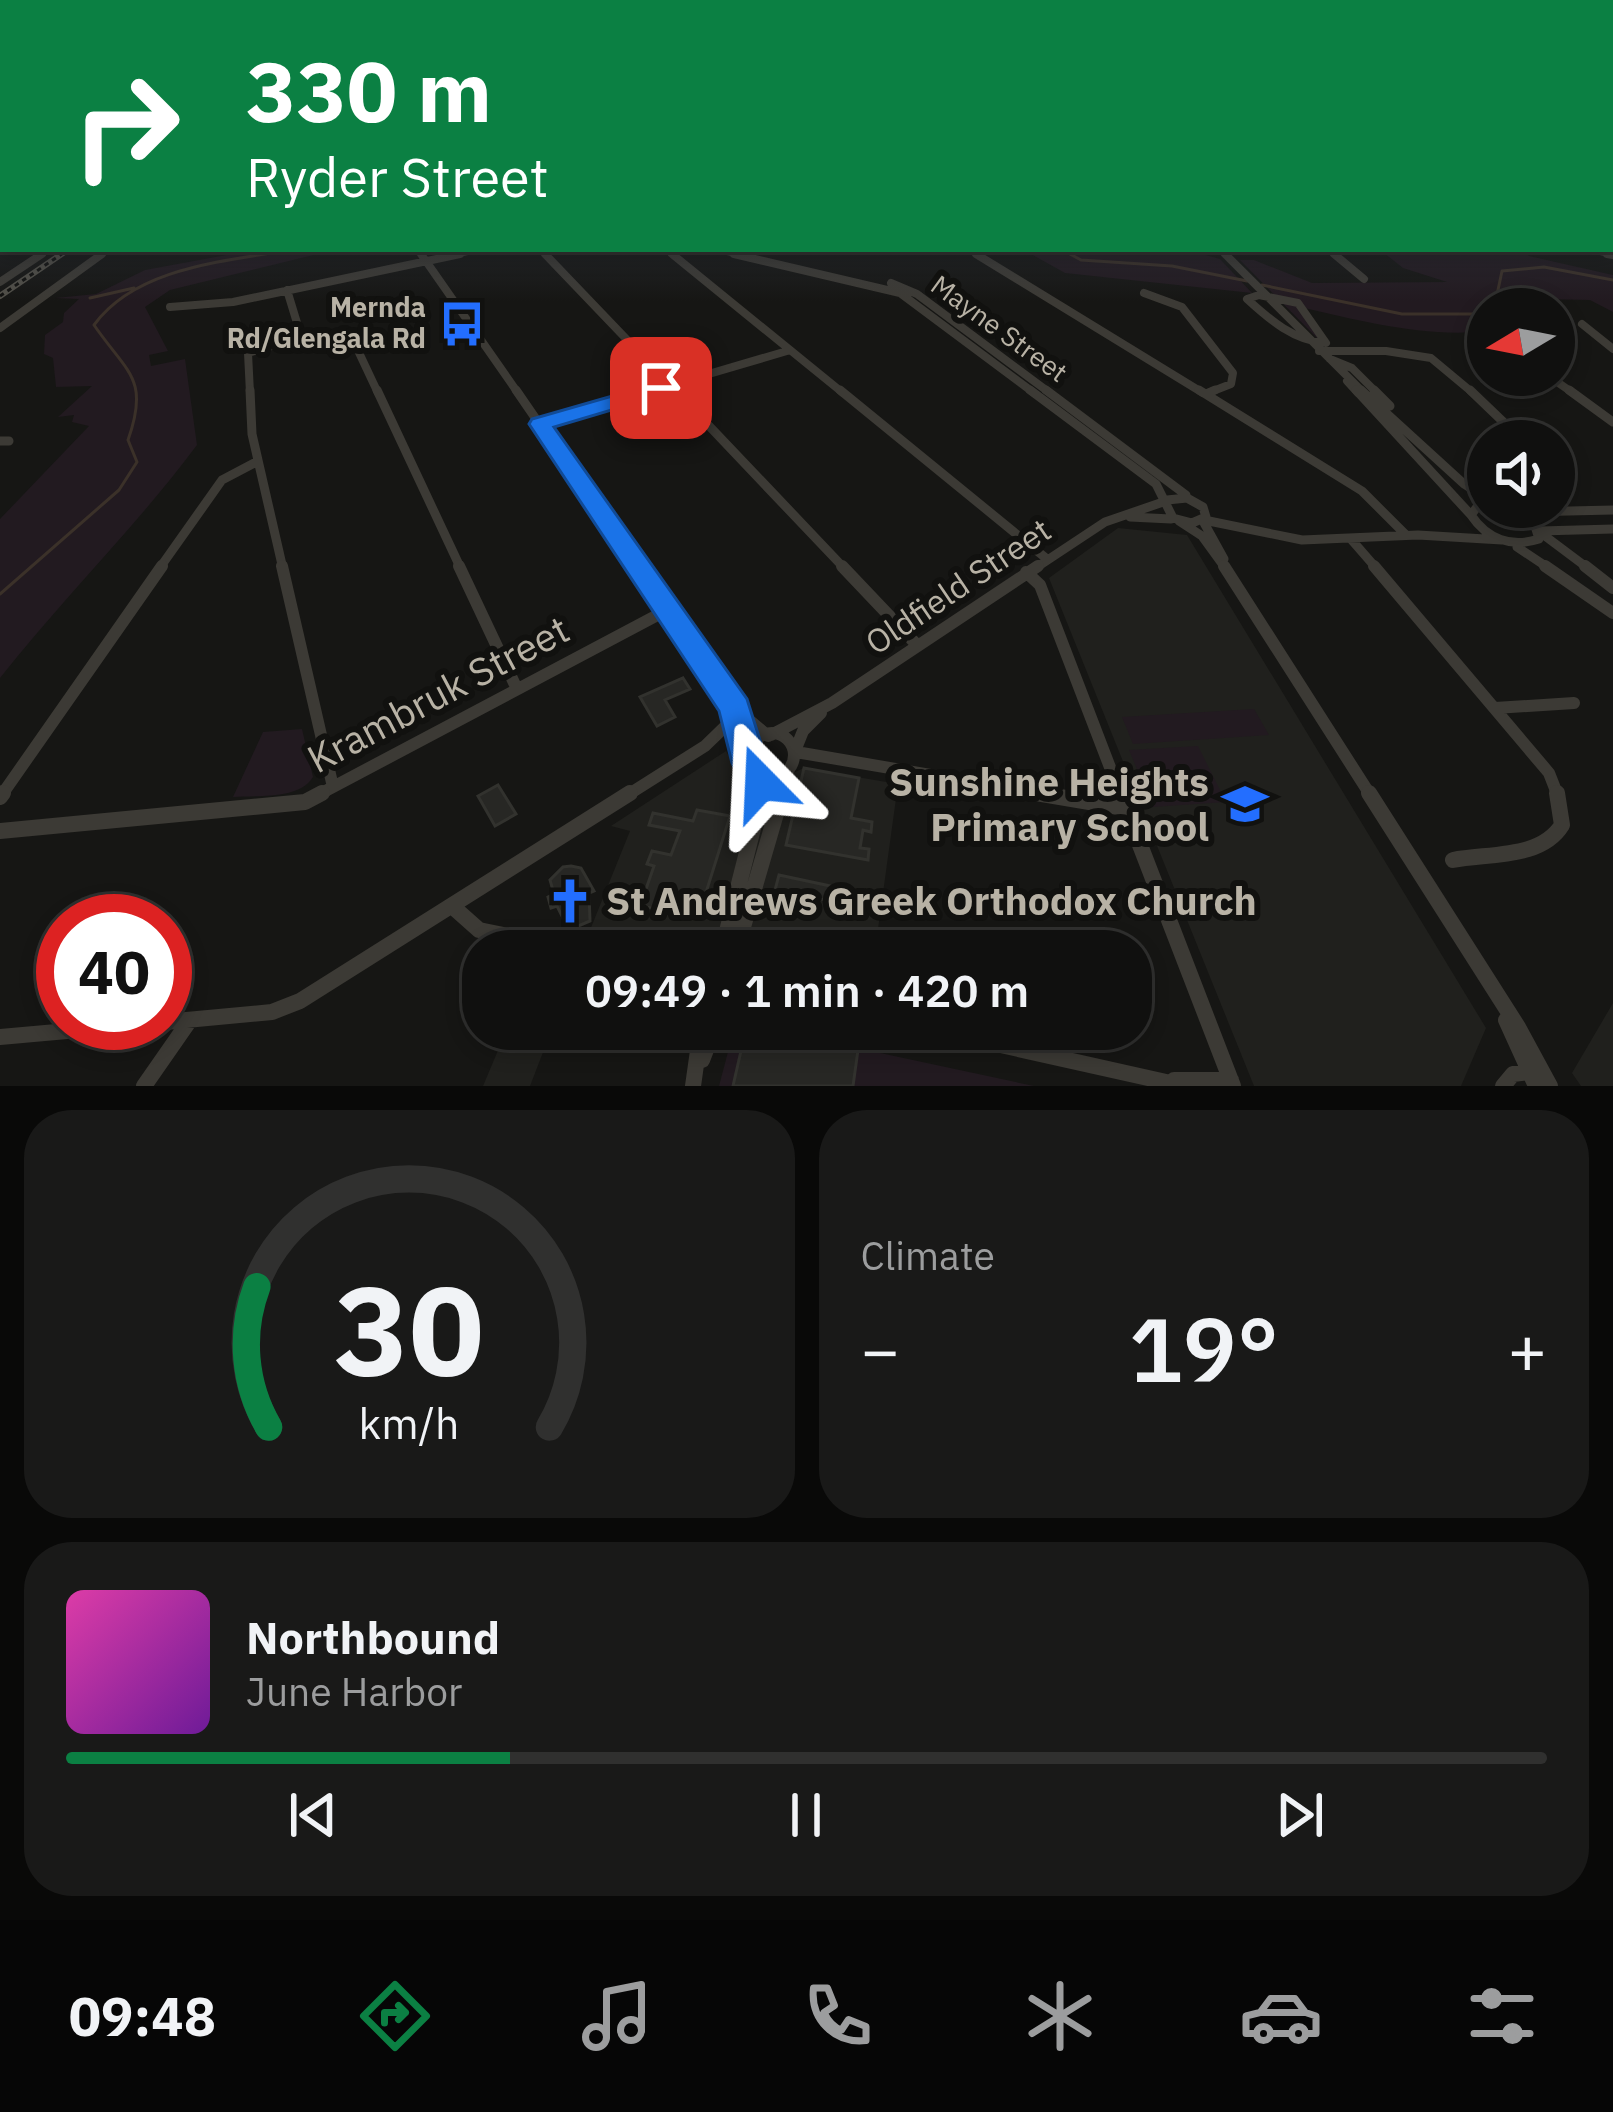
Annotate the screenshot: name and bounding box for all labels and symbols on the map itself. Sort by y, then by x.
street label: Mayne Street [925,267,1075,389]
north arrow [1467,288,1575,396]
place label: Mernda Rd/Glengala Rd [227,289,426,355]
bus stop icon: Mernda Rd/Glengala Rd [437,299,487,349]
pin [610,337,712,439]
street label: Oldfield Street [857,508,1059,663]
street label: Krambruk Street [298,603,577,784]
position arrow [698,720,824,846]
place label: Sunshine Heights Primary School [889,756,1209,852]
school or university icon: Sunshine Heights Primary School [1220,779,1270,829]
place label: St Andrews Greek Orthodox Church [606,875,1257,926]
church icon: St Andrews Greek Orthodox Church [545,876,595,926]
speed limit sign: 40 [36,894,192,1050]

